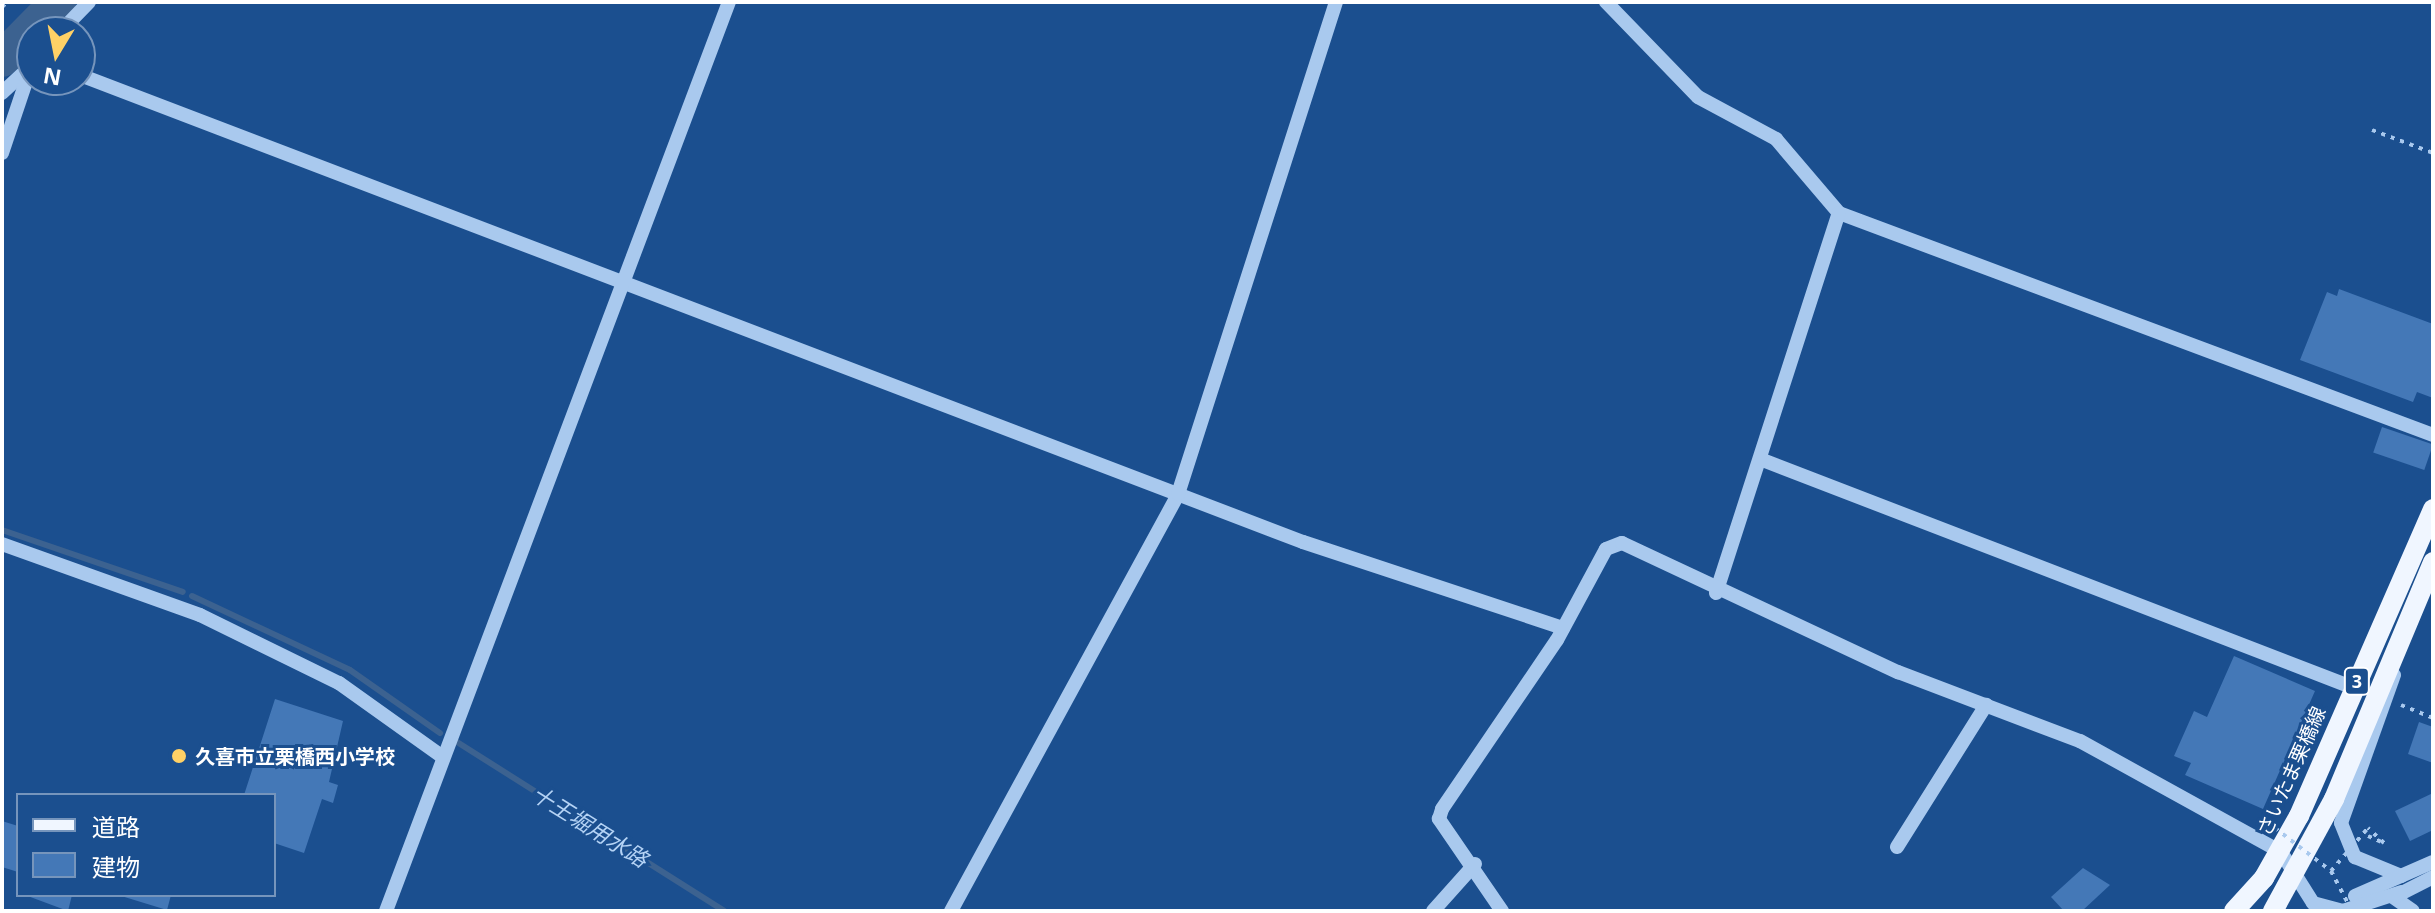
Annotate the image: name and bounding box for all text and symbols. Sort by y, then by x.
north arrow [16,16,96,96]
text: N [41,61,64,94]
road number: 3 [2343,667,2371,695]
street label: さいたま栗橋線 [2252,702,2330,840]
place label: 久喜市立栗橋西小学校 [195,744,395,768]
marker: 久喜市立栗橋西小学校 [170,747,188,765]
water label: 十王堀用水路 [527,780,653,872]
legend [16,793,276,897]
text: 道路 [92,810,140,843]
text: 建物 [92,850,140,883]

